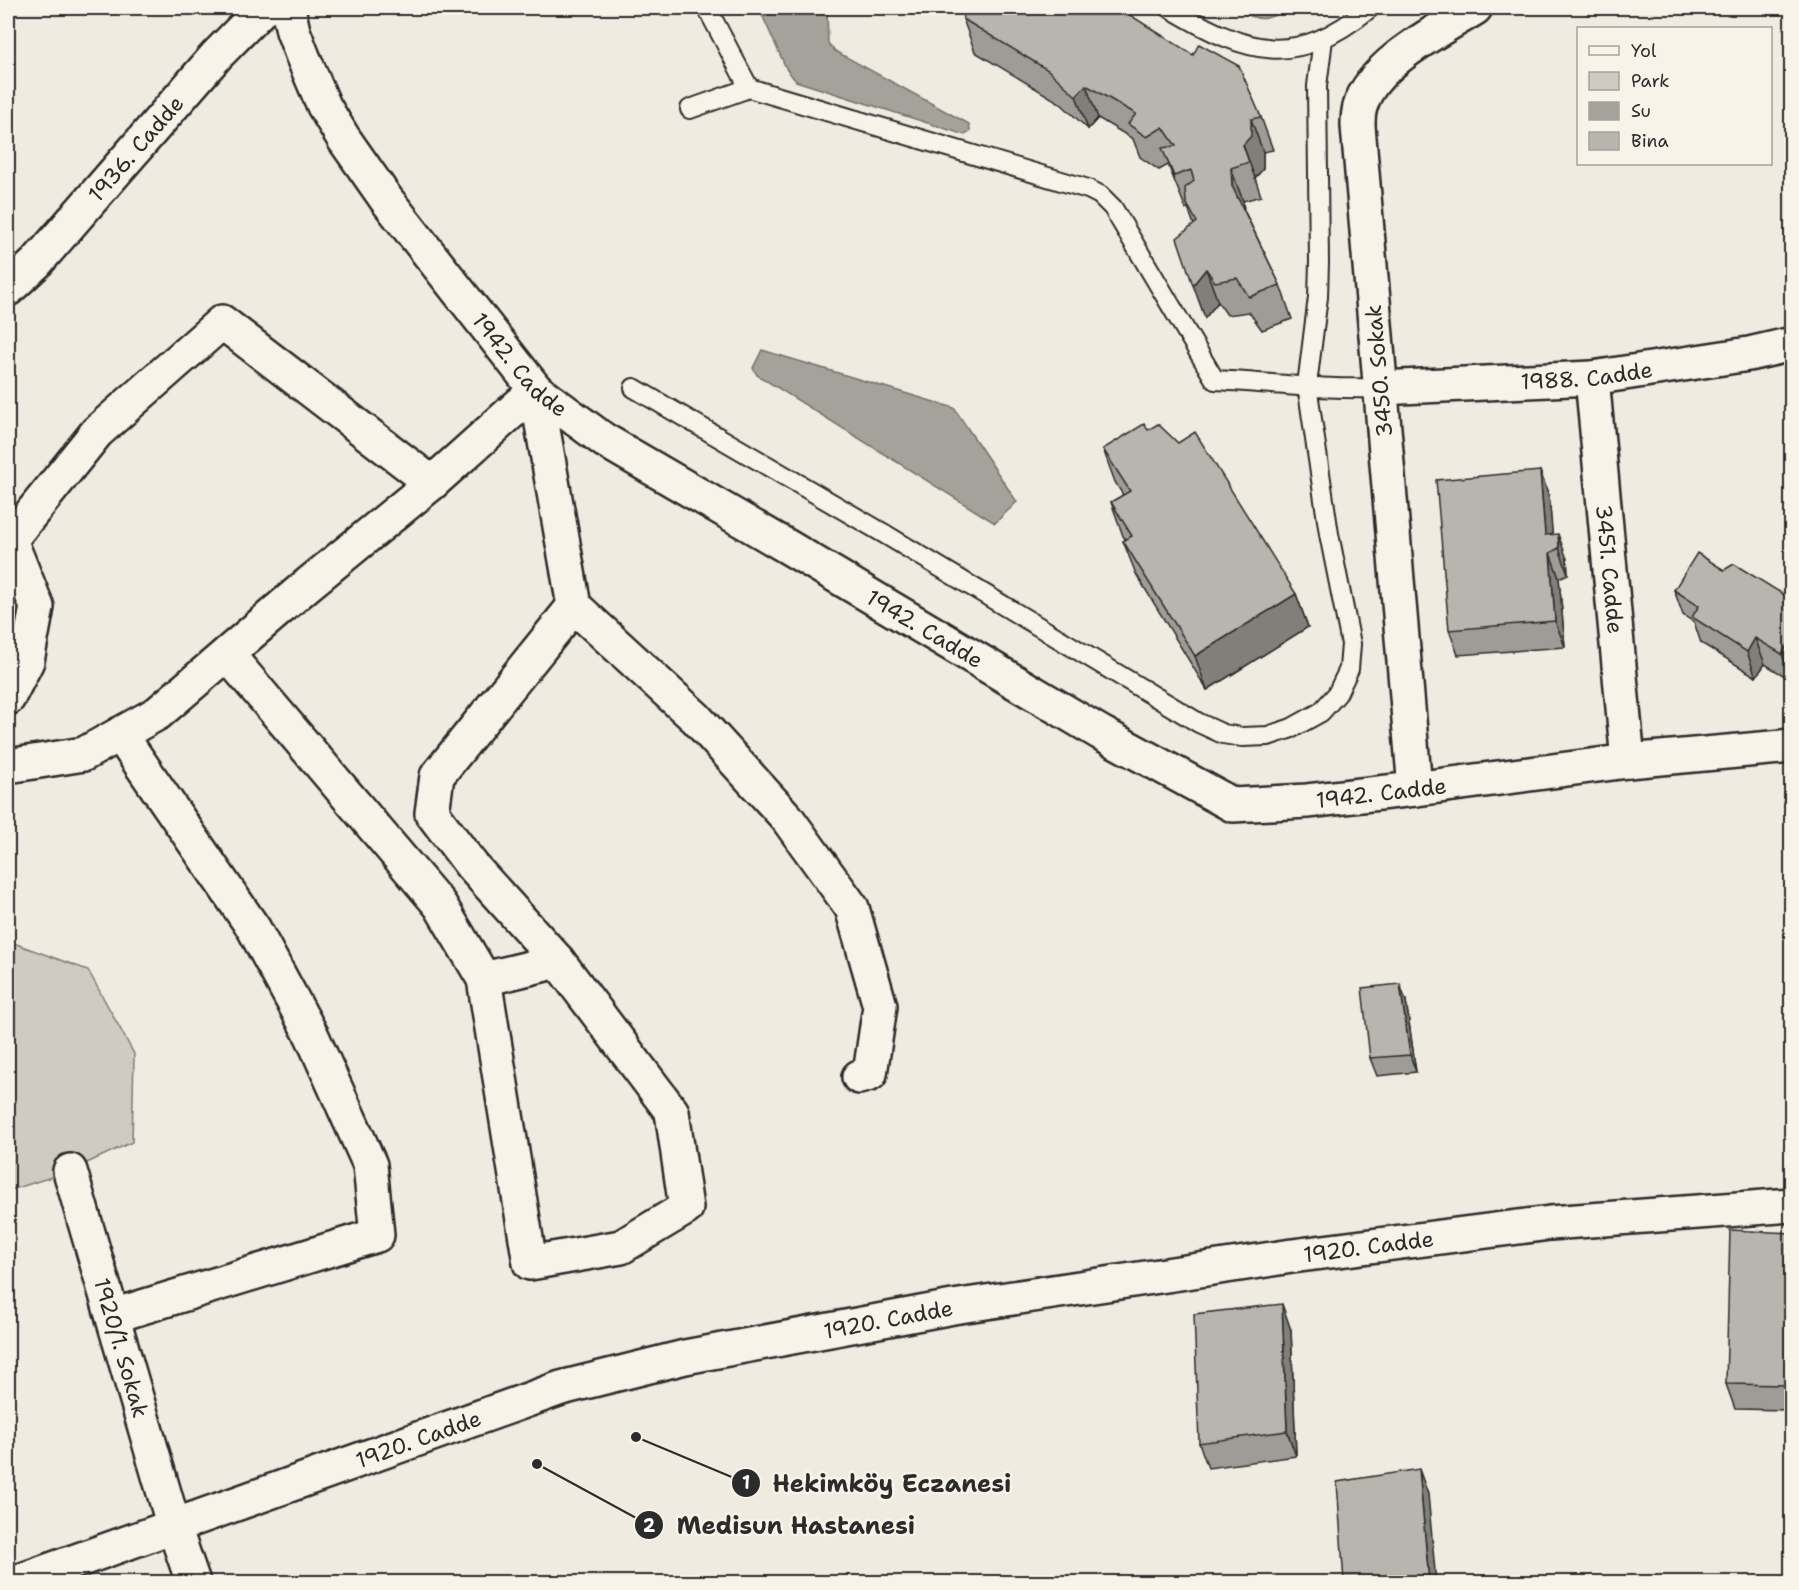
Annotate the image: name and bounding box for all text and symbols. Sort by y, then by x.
legend [1577,27,1772,165]
text: Yol [1631,39,1657,63]
text: Park [1631,69,1670,93]
street label: 1936. Cadde [81,89,190,208]
text: Su [1631,99,1651,123]
text: Bina [1631,129,1669,153]
street label: 3450. Sokak [1359,304,1399,438]
street label: 1942. Cadde [466,306,574,423]
street label: 1988. Cadde [1520,354,1654,396]
street label: 3451. Cadde [1589,503,1630,635]
street label: 1942. Cadde [861,582,989,674]
street label: 1942. Cadde [1315,770,1448,814]
street label: 1920. Cadde [1302,1224,1435,1269]
street label: 1920/1. Sokak [87,1274,156,1421]
street label: 1920. Cadde [821,1293,955,1345]
street label: 1920. Cadde [352,1403,485,1475]
callout: Hekimköy Eczanesi [731,1462,1023,1504]
text: Hekimköy Eczanesi [773,1468,1011,1500]
text: 1 [742,1471,750,1495]
callout: Medisun Hastanesi [634,1504,927,1546]
text: Medisun Hastanesi [677,1510,915,1542]
text: 2 [643,1514,656,1538]

